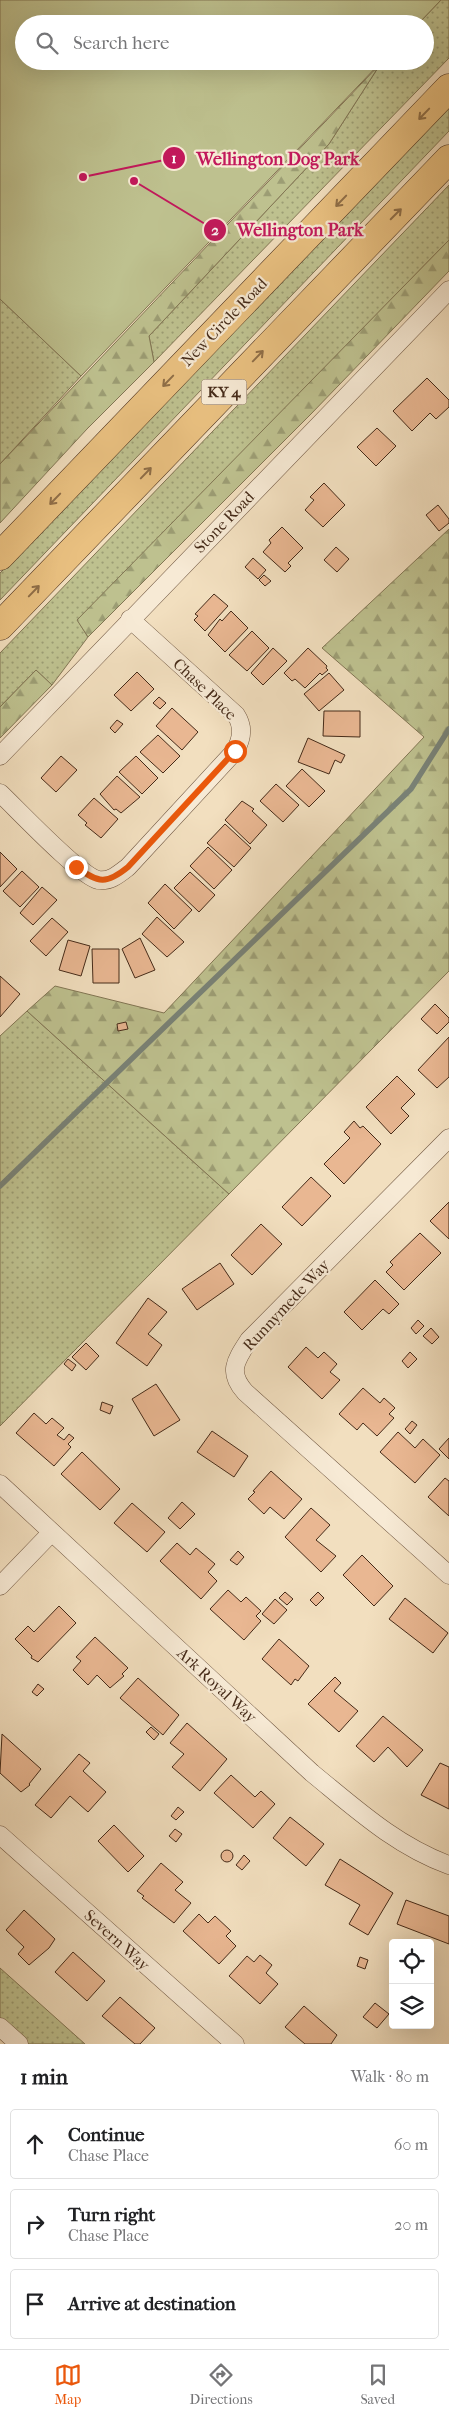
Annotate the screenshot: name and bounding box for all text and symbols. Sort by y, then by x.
search box [15,15,434,70]
icon: search [33,29,61,57]
text: Search here [73,32,169,54]
one-way arrow [418,108,430,121]
callout: Wellington Dog Park [162,142,370,175]
text: 1 [171,149,177,167]
text: Wellington Dog Park [196,149,360,170]
one-way arrow [335,195,347,207]
one-way arrow [389,208,402,220]
callout: Wellington Park [202,214,374,247]
text: Wellington Park [236,220,364,241]
text: 2 [211,221,219,239]
street label: New Circle Road [177,274,271,370]
one-way arrow [252,350,265,362]
one-way arrow [162,375,174,388]
road number: KY 4 [202,380,246,404]
one-way arrow [140,467,152,480]
street label: Stone Road [190,487,258,557]
one-way arrow [49,492,61,505]
one-way arrow [28,584,40,597]
street label: Chase Place [169,654,241,724]
route start [224,740,247,763]
route end [65,856,88,879]
street label: Runnymede Way [239,1255,334,1355]
street label: Ark Royal Way [173,1643,261,1727]
street label: Severn Way [80,1906,154,1975]
map controls [389,1939,434,2029]
button: locate [389,1939,434,1984]
button: layers [389,1984,434,2029]
text: 1 min [20,2065,68,2089]
text: Walk · 80 m [351,2067,429,2086]
text: Continue [68,2124,144,2146]
icon: ahead [21,2130,49,2158]
text: 60 m [394,2135,428,2154]
text: Chase Place [68,2146,149,2165]
text: Turn right [68,2204,155,2226]
icon: right [21,2210,49,2238]
text: 20 m [394,2215,428,2234]
text: Chase Place [68,2226,149,2245]
icon: arrive [21,2290,49,2318]
text: Arrive at destination [68,2293,236,2315]
tab: Map [54,2361,82,2408]
tab: Directions [190,2361,253,2408]
tab: Saved [360,2361,395,2408]

